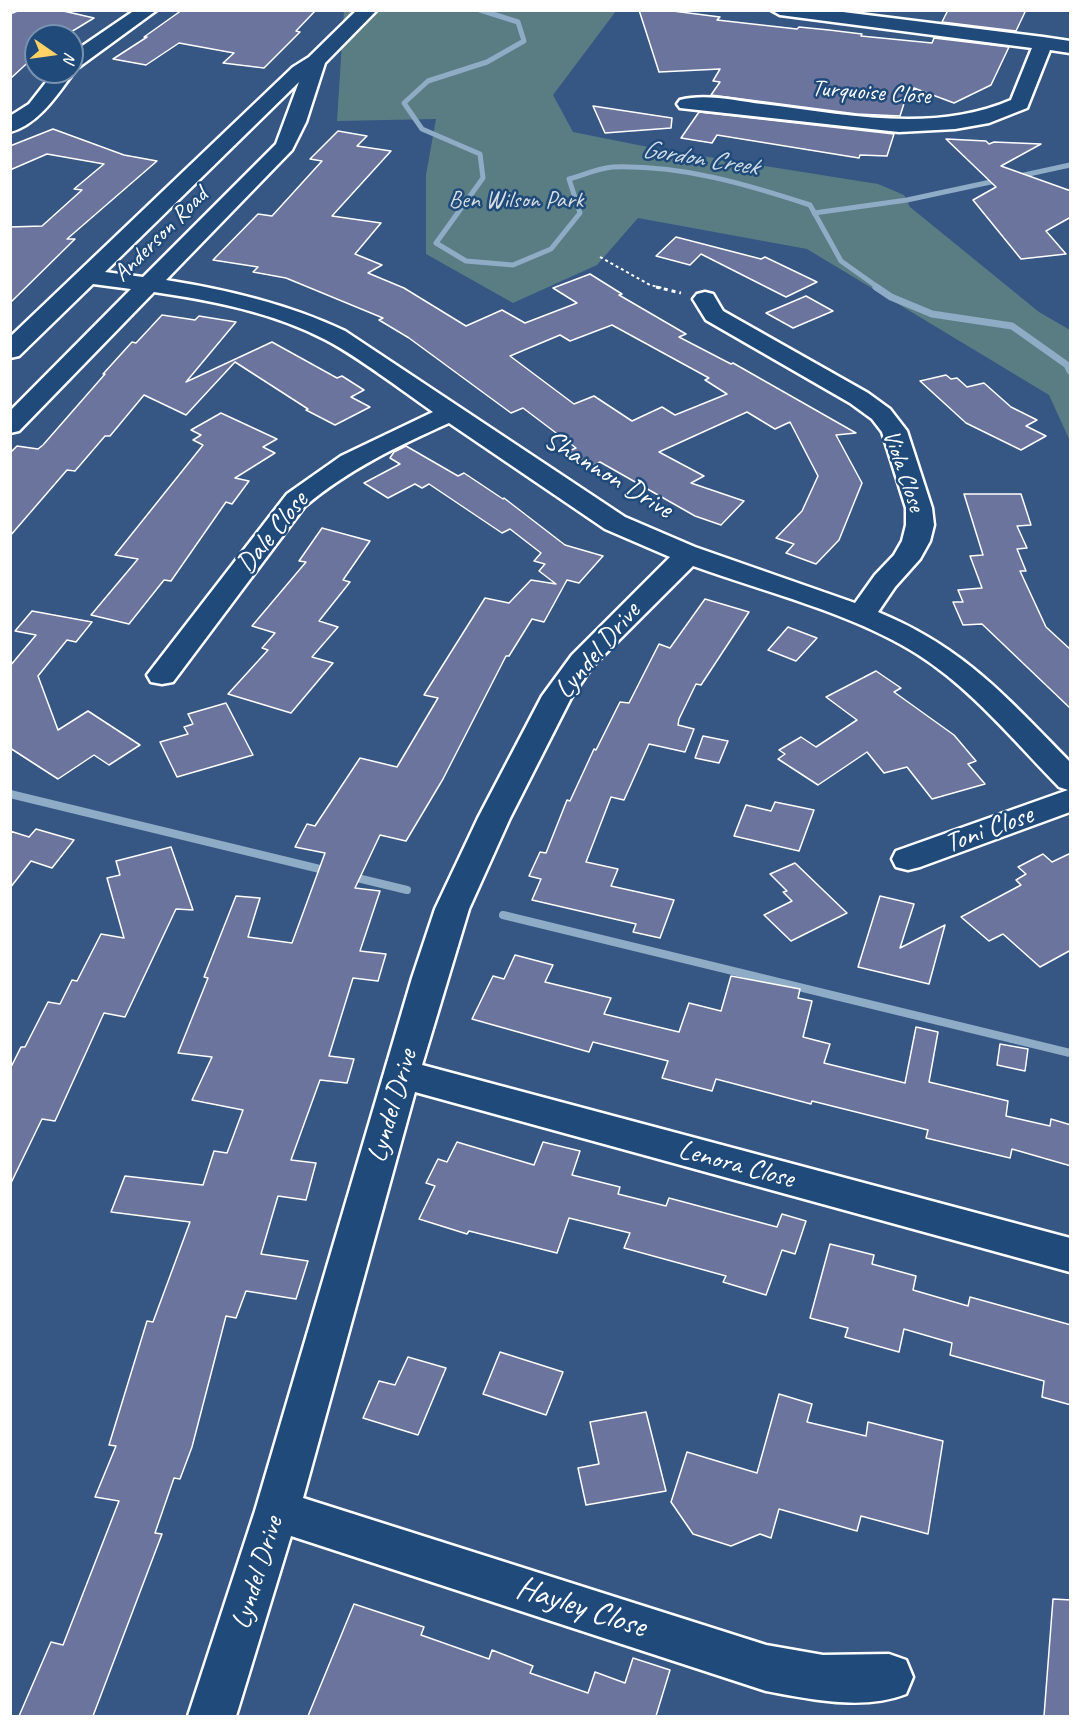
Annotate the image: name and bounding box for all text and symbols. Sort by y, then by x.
north arrow [24,24,84,84]
text: N [59,51,80,65]
street label: Turquoise Close [811,74,931,112]
water label: Gordon Creek [640,134,760,184]
street label: Anderson Road [108,182,214,288]
park label: Ben Wilson Park [449,187,583,215]
street label: Shannon Drive [538,423,678,527]
street label: Viola Close [876,426,930,516]
street label: Dale Close [230,485,316,581]
street label: Lyndel Drive [548,596,648,706]
street label: Toni Close [940,799,1038,861]
street label: Lyndel Drive [361,1046,425,1166]
street label: Lenora Close [674,1133,798,1197]
street label: Lyndel Drive [225,1513,291,1633]
street label: Hayley Close [511,1568,651,1648]

